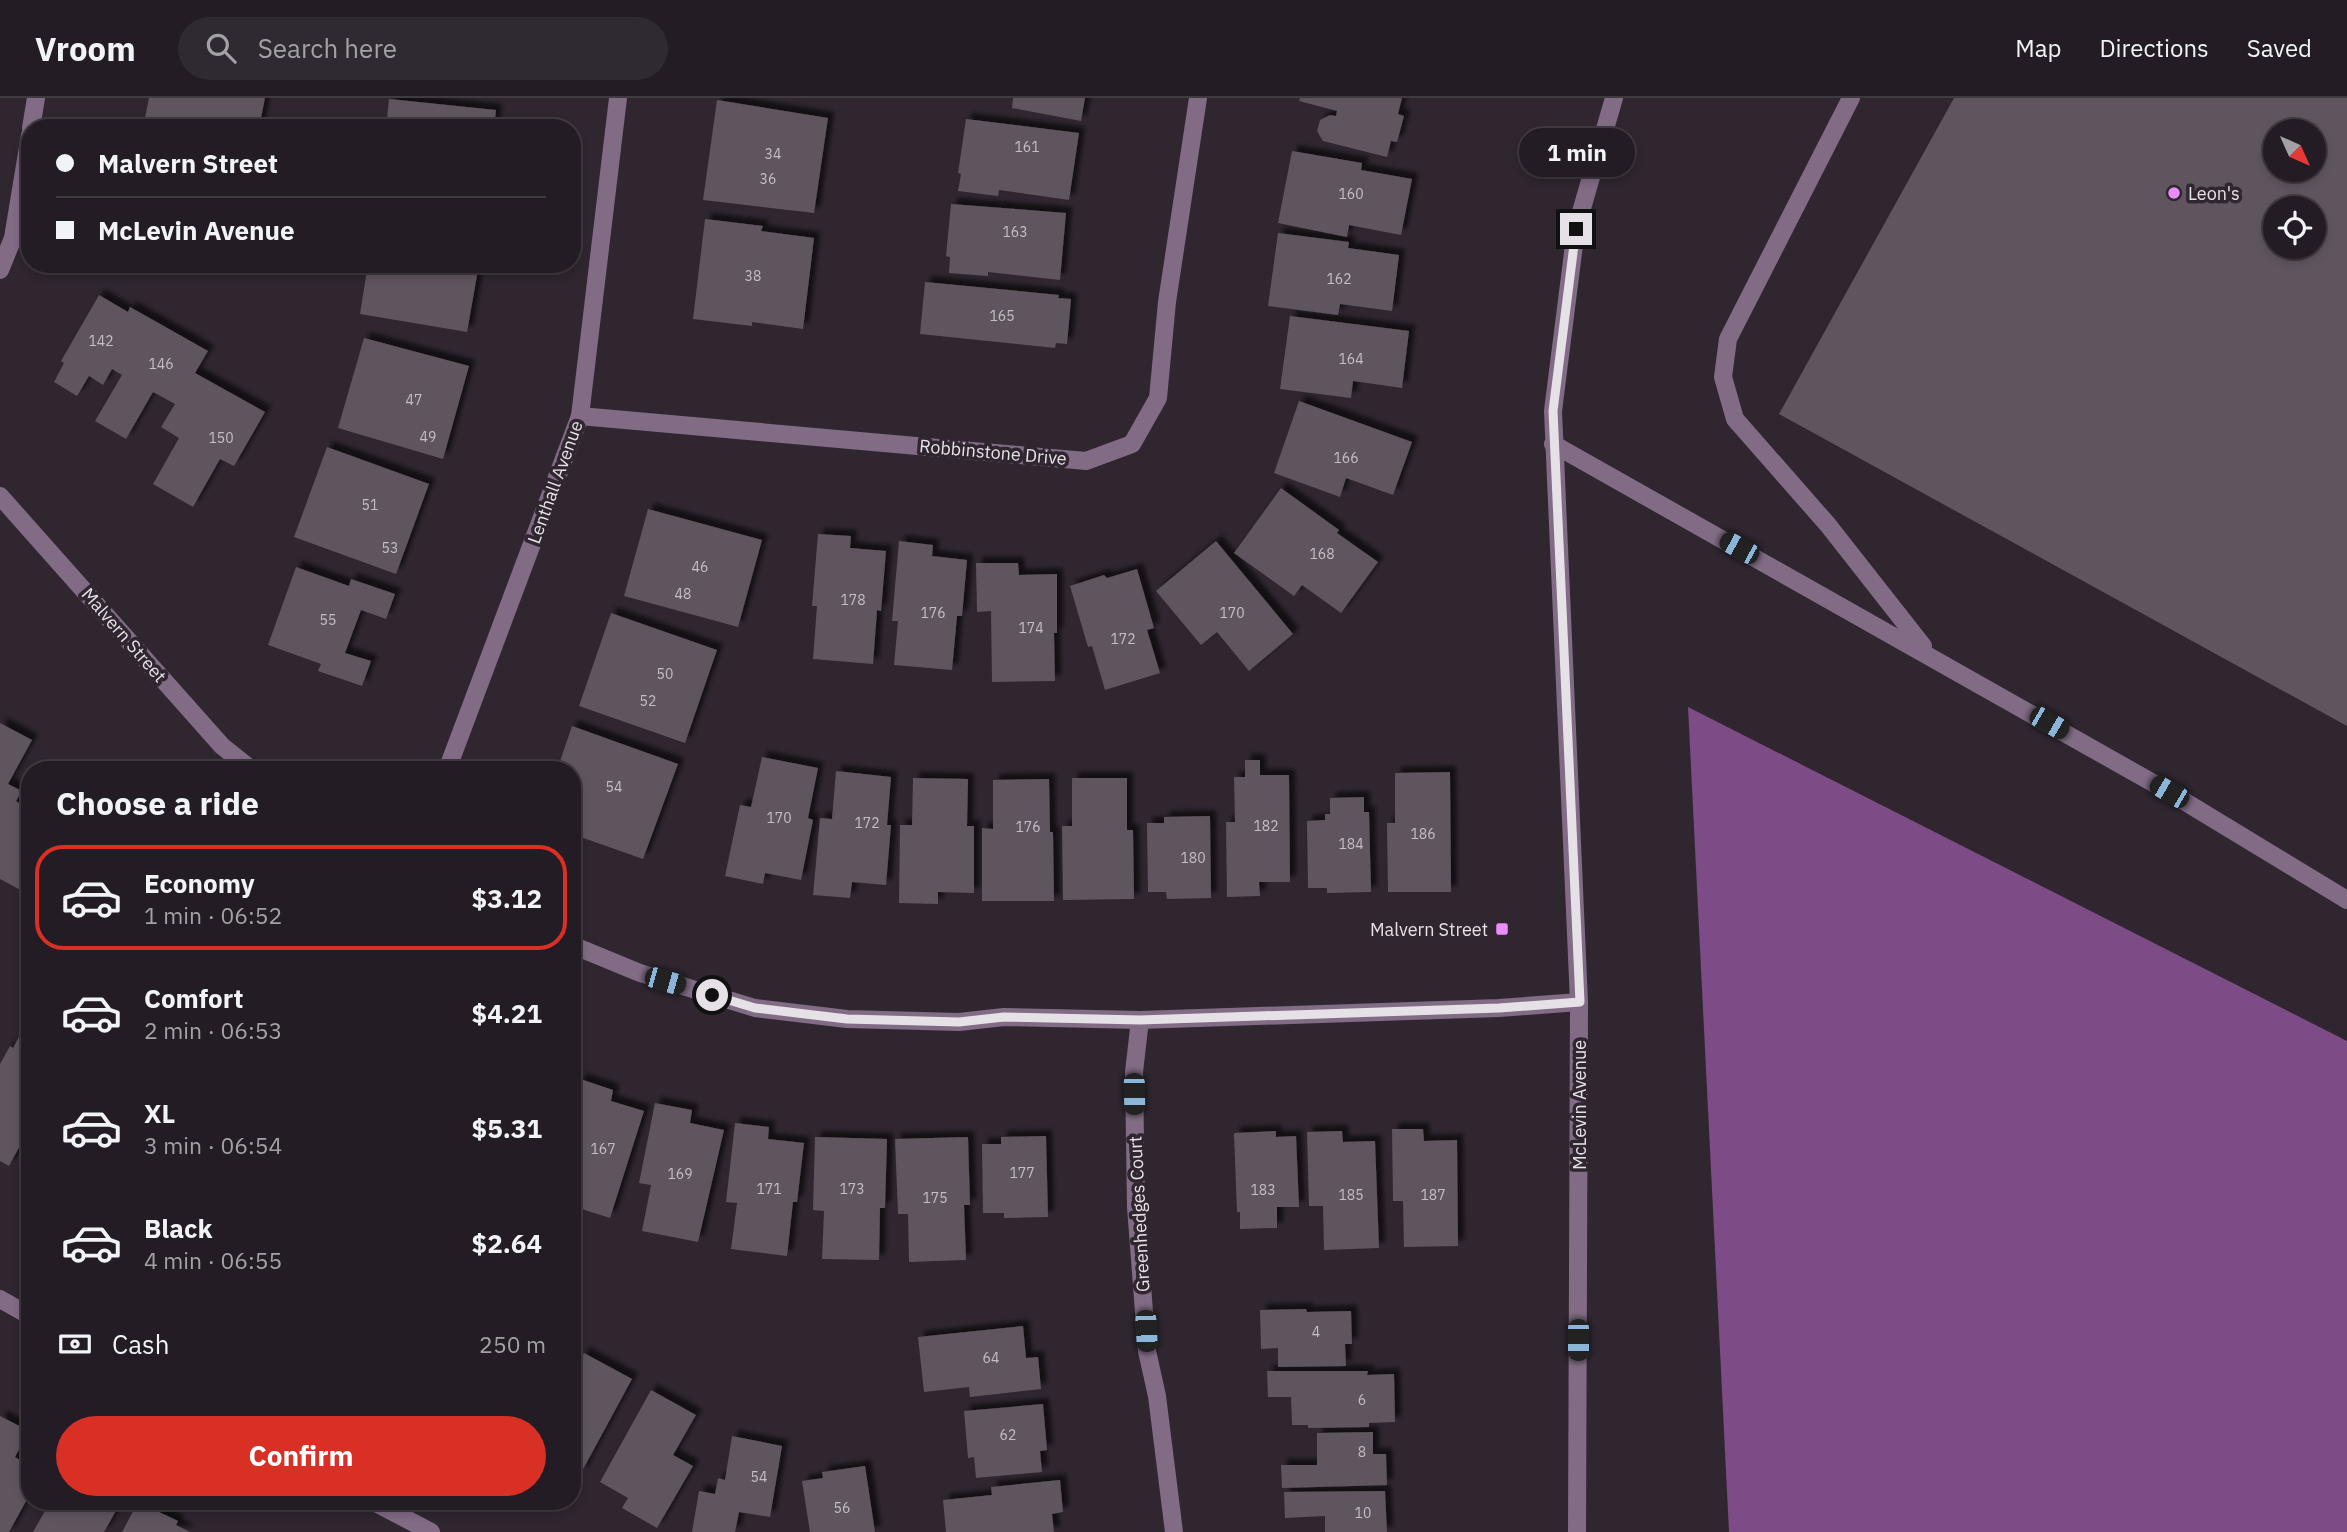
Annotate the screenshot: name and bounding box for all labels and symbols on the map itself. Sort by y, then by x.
north arrow [2263,119,2326,182]
callout: 1 min [1518,128,1634,176]
house number: 161 [1014,138,1040,156]
house number: 34 [765,145,781,163]
house number: 36 [760,170,776,188]
place label: Leon's [2188,182,2240,205]
house number: 160 [1338,185,1364,203]
marker: Leon's [2166,185,2182,201]
route end [1560,213,1592,245]
house number: 163 [1002,223,1028,241]
house number: 38 [745,267,761,285]
house number: 162 [1326,270,1352,288]
house number: 165 [989,307,1015,325]
house number: 142 [88,332,114,350]
house number: 164 [1338,350,1364,368]
house number: 146 [148,355,174,373]
house number: 47 [406,391,422,409]
street label: Lenthall Avenue [522,417,588,547]
house number: 49 [420,428,436,446]
house number: 150 [208,429,234,447]
street label: Robbinstone Drive [918,434,1068,470]
house number: 166 [1333,449,1359,467]
house number: 51 [362,496,378,514]
car [1716,529,1763,567]
house number: 53 [382,539,398,557]
house number: 168 [1309,545,1335,563]
house number: 46 [692,558,708,576]
street label: Malvern Street [77,583,171,687]
house number: 48 [675,585,691,603]
house number: 178 [840,591,866,609]
house number: 176 [920,604,946,622]
house number: 170 [1219,604,1245,622]
house number: 55 [320,611,336,629]
house number: 174 [1018,619,1044,637]
house number: 172 [1110,630,1136,648]
house number: 50 [657,665,673,683]
house number: 52 [640,692,656,710]
car [2026,703,2073,743]
car [2146,772,2193,812]
house number: 54 [606,778,622,796]
house number: 170 [766,809,792,827]
house number: 172 [854,814,880,832]
house number: 182 [1253,817,1279,835]
house number: 176 [1015,818,1041,836]
house number: 186 [1410,825,1436,843]
house number: 184 [1338,835,1364,853]
house number: 180 [1180,849,1206,867]
place label: Malvern Street [1370,918,1488,941]
marker: Malvern Street [1494,921,1510,937]
car [642,965,689,997]
route start [696,979,728,1011]
street label: McLevin Avenue [1568,1040,1591,1170]
car [1124,1073,1145,1115]
street label: Greenhedges Court [1123,1135,1155,1293]
house number: 167 [590,1140,616,1158]
house number: 177 [1009,1164,1035,1182]
house number: 169 [667,1165,693,1183]
house number: 171 [756,1180,782,1198]
house number: 173 [839,1180,865,1198]
house number: 183 [1250,1181,1276,1199]
house number: 185 [1338,1186,1364,1204]
house number: 187 [1420,1186,1446,1204]
house number: 175 [922,1189,948,1207]
car [1135,1309,1158,1353]
car [1568,1319,1589,1361]
house number: 4 [1312,1323,1320,1341]
house number: 64 [983,1349,999,1367]
house number: 6 [1358,1391,1366,1409]
house number: 62 [1000,1426,1016,1444]
house number: 8 [1358,1443,1366,1461]
house number: 54 [751,1468,767,1486]
house number: 56 [834,1499,850,1517]
house number: 10 [1355,1504,1371,1522]

